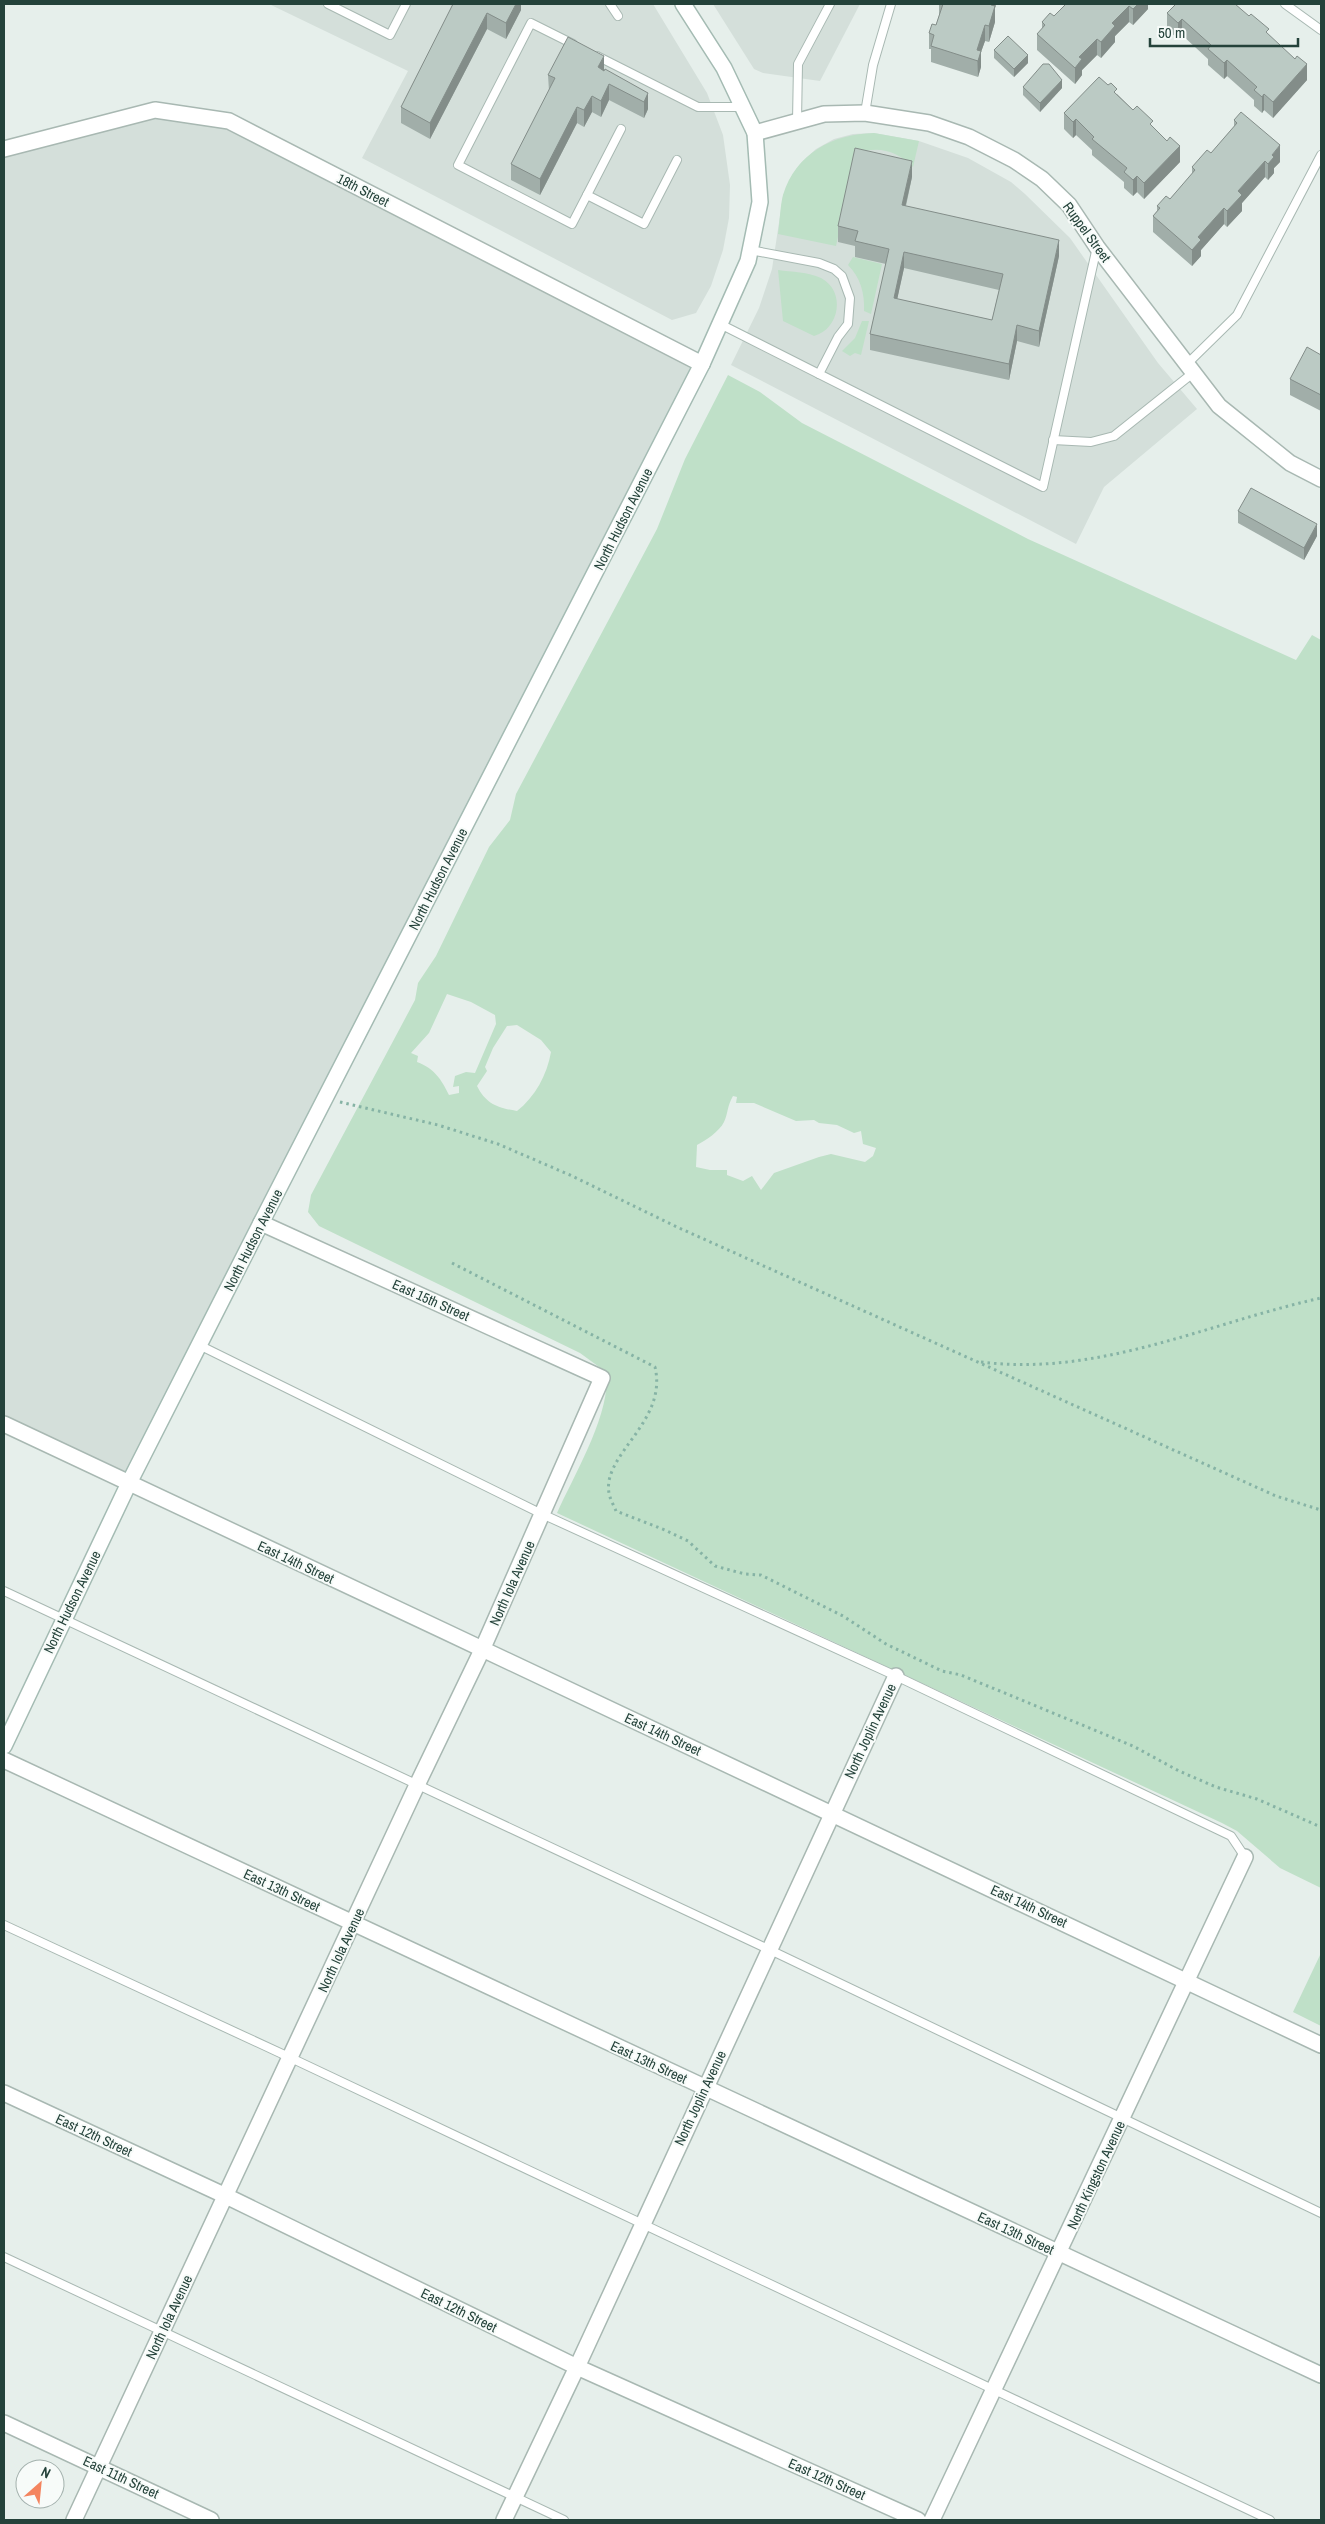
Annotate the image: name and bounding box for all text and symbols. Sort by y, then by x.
scale bar [1150,15,1298,47]
text: 50 m [1158,22,1185,43]
street label: 18th Street [334,169,392,211]
street label: Ruppel Street [1059,198,1115,266]
street label: North Hudson Avenue [590,465,656,573]
street label: North Hudson Avenue [405,825,471,933]
street label: North Hudson Avenue [220,1186,286,1294]
street label: East 15th Street [390,1275,472,1325]
street label: East 14th Street [255,1536,337,1588]
street label: North Iola Avenue [485,1538,539,1628]
street label: North Hudson Avenue [39,1548,105,1656]
street label: North Joplin Avenue [840,1680,900,1782]
street label: East 14th Street [622,1708,704,1760]
street label: East 13th Street [241,1864,323,1916]
street label: East 14th Street [988,1880,1070,1932]
street label: North Iola Avenue [314,1905,368,1995]
street label: East 13th Street [608,2036,690,2088]
street label: North Joplin Avenue [670,2047,730,2149]
street label: East 12th Street [53,2109,135,2161]
street label: North Kingston Avenue [1063,2118,1129,2232]
street label: East 13th Street [975,2207,1057,2259]
street label: North Iola Avenue [142,2272,196,2362]
street label: East 12th Street [418,2284,500,2336]
street label: East 11th Street [80,2452,162,2502]
street label: East 12th Street [786,2454,868,2504]
north arrow [15,2459,65,2509]
text: N [38,2463,54,2482]

